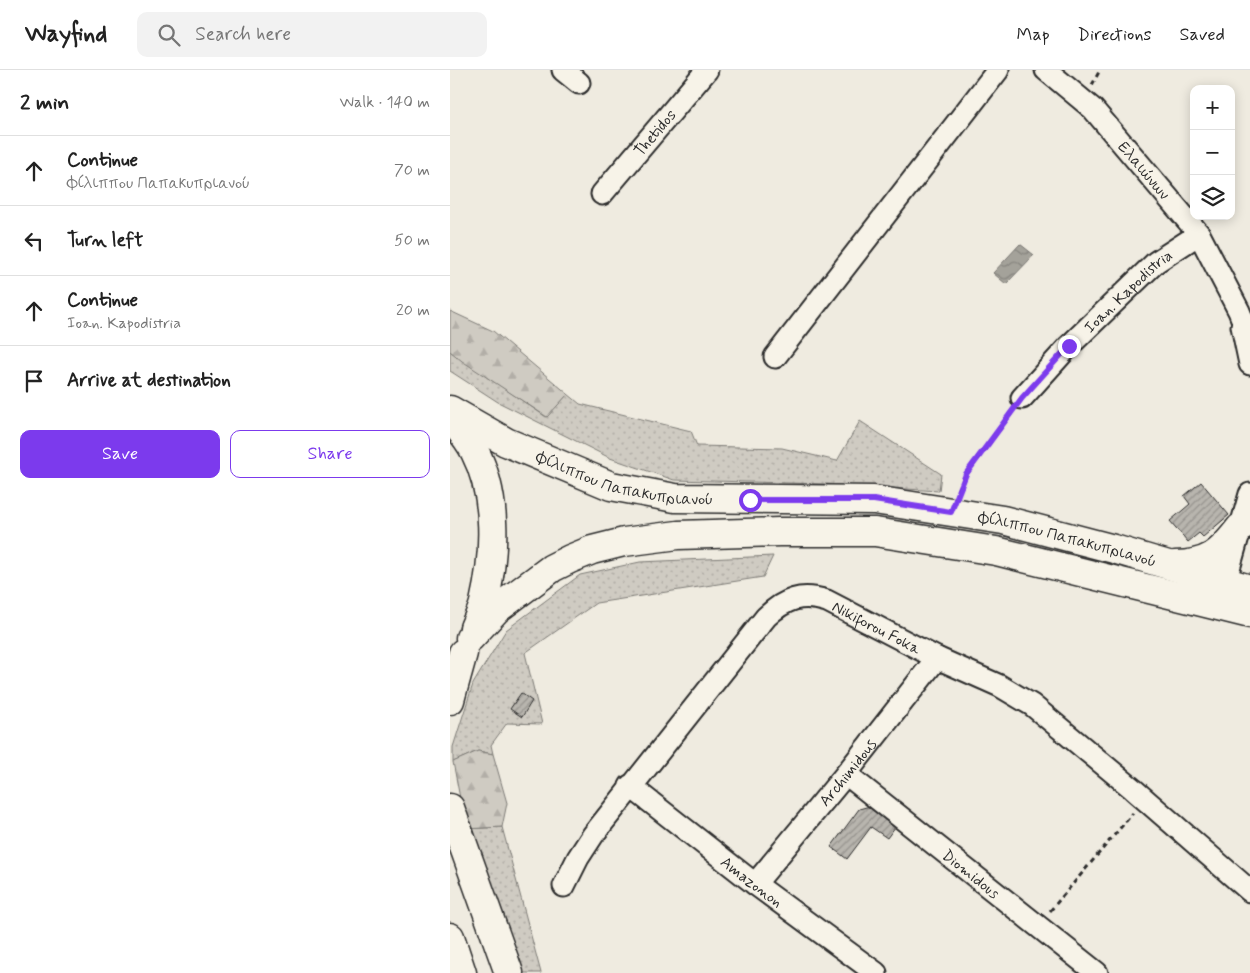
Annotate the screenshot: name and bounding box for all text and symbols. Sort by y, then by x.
search box [137,12,487,57]
text: Wayfind [25,19,107,50]
icon: search [155,21,183,49]
text: Search here [195,22,291,47]
text: Map [1017,23,1050,47]
text: Directions [1078,23,1152,47]
text: Saved [1180,23,1225,47]
map controls [1190,85,1235,220]
button: + [1190,85,1235,130]
text: 2 min [20,89,69,117]
text: Walk · 140 m [340,92,430,113]
street label: Thetidos [630,105,681,161]
button: − [1190,130,1235,175]
street label: Ελαιώνων [1113,137,1174,205]
text: Continue [67,148,138,173]
icon: ahead [20,157,48,185]
text: 70 m [394,160,430,181]
text: Φίλιππου Παπακυπριανού [67,173,250,194]
button: layers [1190,175,1235,220]
icon: left [20,227,48,255]
text: Turn left [67,228,143,253]
text: 50 m [394,230,430,251]
street label: Ioan. Kapodistria [1080,245,1177,338]
text: Continue [67,288,138,313]
icon: ahead [20,297,48,325]
text: 20 m [396,300,430,321]
text: Ioan. Kapodistria [67,313,181,334]
route end [1058,335,1081,358]
icon: arrive [20,367,48,395]
text: Arrive at destination [67,368,231,393]
button: Save [20,430,220,478]
button: Share [230,430,430,478]
street label: Φίλιππου Παπακυπριανού [532,446,713,510]
route start [739,489,762,512]
street label: Φίλιππου Παπακυπριανού [976,507,1159,573]
street label: Nikiforou Foka [828,596,924,660]
street label: Archimidous [815,735,882,811]
street label: Diomidous [937,845,1004,904]
street label: Amazonon [716,852,787,913]

